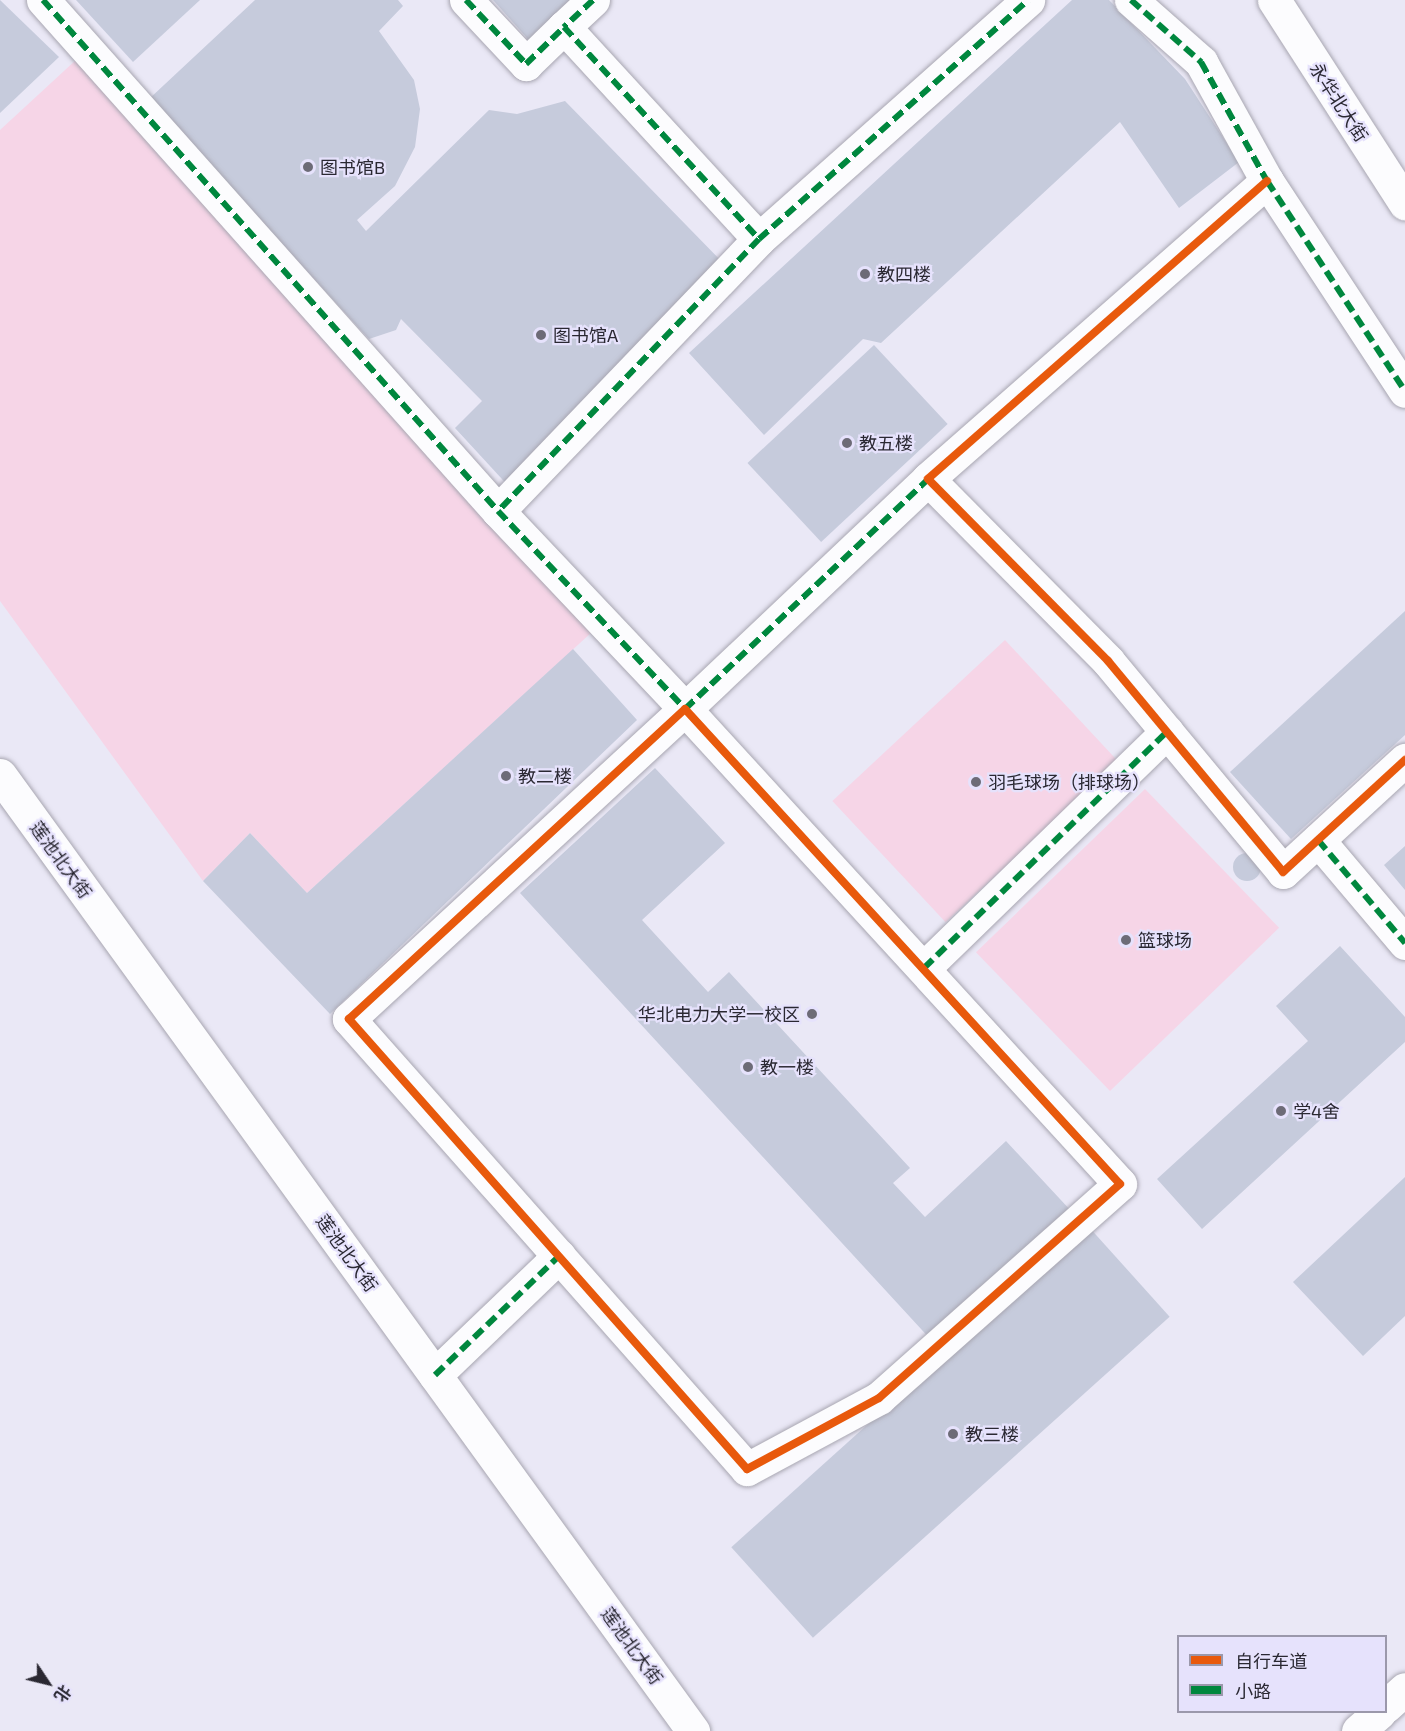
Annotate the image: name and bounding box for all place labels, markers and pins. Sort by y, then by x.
place label: 图书馆B [320,156,385,178]
marker: 图书馆B [301,160,315,174]
place label: 教四楼 [877,263,931,285]
marker: 教四楼 [858,267,872,281]
place label: 图书馆A [553,324,618,346]
marker: 图书馆A [534,328,548,342]
place label: 教五楼 [859,432,913,454]
marker: 教五楼 [840,436,854,450]
place label: 教二楼 [518,765,572,787]
marker: 教二楼 [499,769,513,783]
place label: 羽毛球场（排球场） [988,771,1150,793]
marker: 羽毛球场（排球场） [969,775,983,789]
place label: 篮球场 [1138,929,1192,951]
marker: 篮球场 [1119,933,1133,947]
place label: 华北电力大学一校区 [638,1003,800,1025]
marker: 华北电力大学一校区 [805,1007,819,1021]
place label: 教一楼 [760,1056,814,1078]
marker: 教一楼 [741,1060,755,1074]
place label: 学4舍 [1293,1100,1340,1122]
marker: 学4舍 [1274,1104,1288,1118]
place label: 教三楼 [965,1423,1019,1445]
marker: 教三楼 [946,1427,960,1441]

